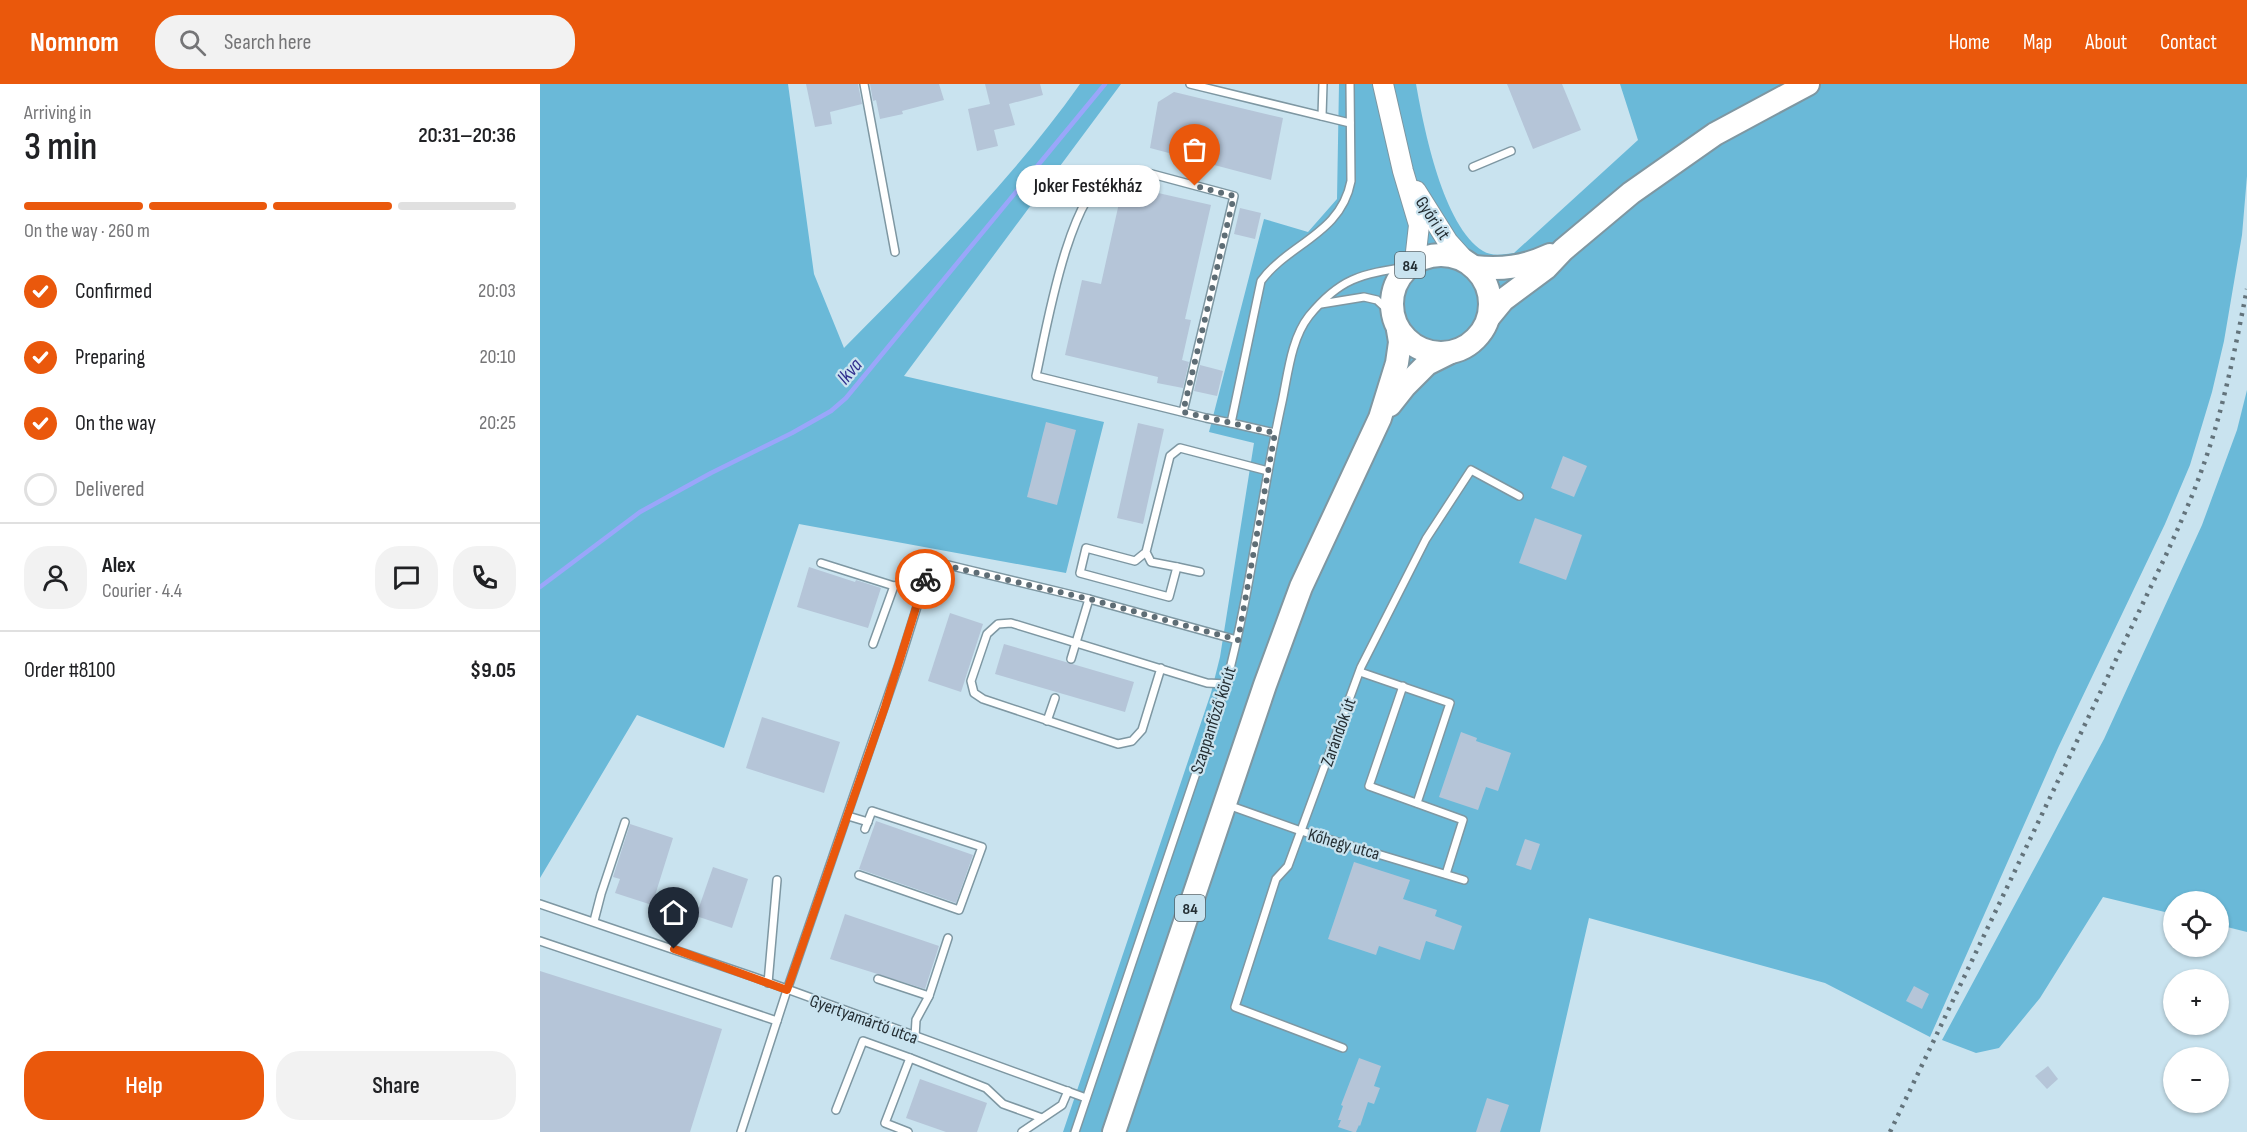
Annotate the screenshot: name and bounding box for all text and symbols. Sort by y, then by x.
search box [155,15,575,69]
text: Nomnom [30,26,119,59]
icon: search [176,26,209,59]
text: Search here [224,29,311,56]
text: Home [1949,30,1990,55]
text: Map [2023,30,2052,55]
text: About [2085,30,2127,55]
text: Contact [2160,30,2217,55]
text: Arriving in [24,101,92,125]
text: 20:31–20:36 [418,122,516,149]
text: 3 min [24,124,97,171]
pin [1169,124,1220,186]
icon: bag [1178,133,1211,166]
callout: Joker Festékház [1015,165,1159,207]
text: Joker Festékház [1034,174,1142,198]
street label: Győri út [1411,193,1455,244]
text: On the way · 260 m [24,219,150,243]
road number: 84 [1395,252,1425,278]
icon: check [24,275,57,308]
text: Confirmed [75,278,152,305]
text: 20:03 [478,279,516,303]
icon: check [24,341,57,374]
text: Preparing [75,344,145,371]
text: 20:10 [479,345,516,369]
water label: Ikva [832,354,868,390]
icon: check [24,407,57,440]
text: On the way [75,410,156,437]
text: 20:25 [479,411,516,435]
text: Delivered [75,476,144,503]
button: person [24,546,87,609]
button: chat [375,546,438,609]
button: phone [453,546,516,609]
courier [895,549,955,609]
text: Alex [102,552,135,579]
icon: bike [909,563,942,596]
text: Courier · 4.4 [102,579,182,603]
text: Order #8100 [24,657,116,684]
text: $9.05 [470,657,516,684]
street label: Szappanfőző körút [1186,663,1241,776]
street label: Zarándok út [1316,695,1361,769]
street label: Kőhegy utca [1306,824,1382,865]
pin [648,887,699,949]
map controls [2163,891,2229,1113]
button: locate [2163,891,2229,957]
road number: 84 [1175,895,1205,921]
icon: home [657,896,690,929]
button: + [2163,969,2229,1035]
street label: Gyertyamártó utca [807,990,921,1049]
button: − [2163,1047,2229,1113]
button: Help [24,1051,264,1120]
button: Share [276,1051,516,1120]

